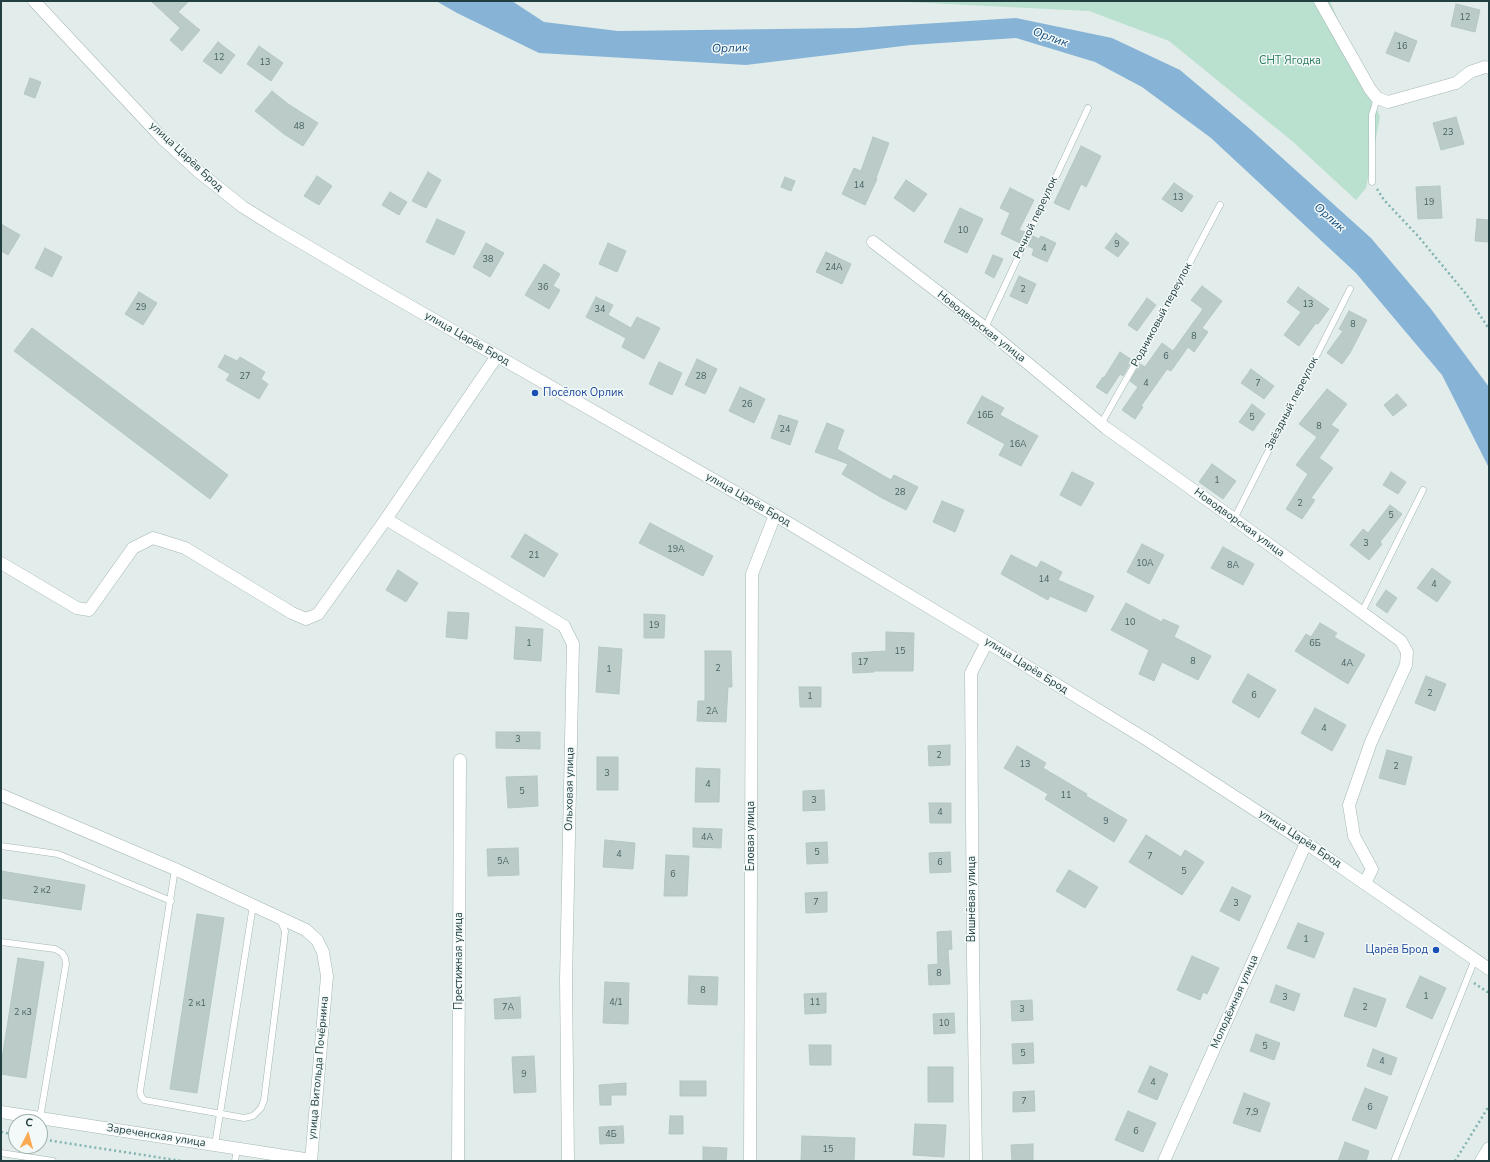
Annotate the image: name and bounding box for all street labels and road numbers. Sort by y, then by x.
street label: улица Царёв Брод [146,119,226,195]
street label: Речной переулок [1011,175,1061,261]
street label: Родниковый переулок [1129,261,1195,369]
street label: Новодворская улица [934,288,1028,366]
street label: улица Царёв Брод [422,309,512,369]
street label: Звёздный переулок [1263,355,1321,453]
street label: улица Царёв Брод [703,470,793,530]
street label: Новодворская улица [1191,486,1287,560]
street label: улица Царёв Брод [982,635,1070,697]
street label: Ольховая улица [563,747,577,831]
street label: Еловая улица [744,801,758,871]
street label: улица Царёв Брод [1256,807,1344,871]
street label: Вишнёвая улица [965,856,979,942]
street label: Престижная улица [452,912,466,1010]
street label: Молодёжная улица [1208,953,1262,1051]
street label: улица Витольда Почёрнина [306,996,332,1140]
street label: Зареченская улица [105,1122,207,1150]

